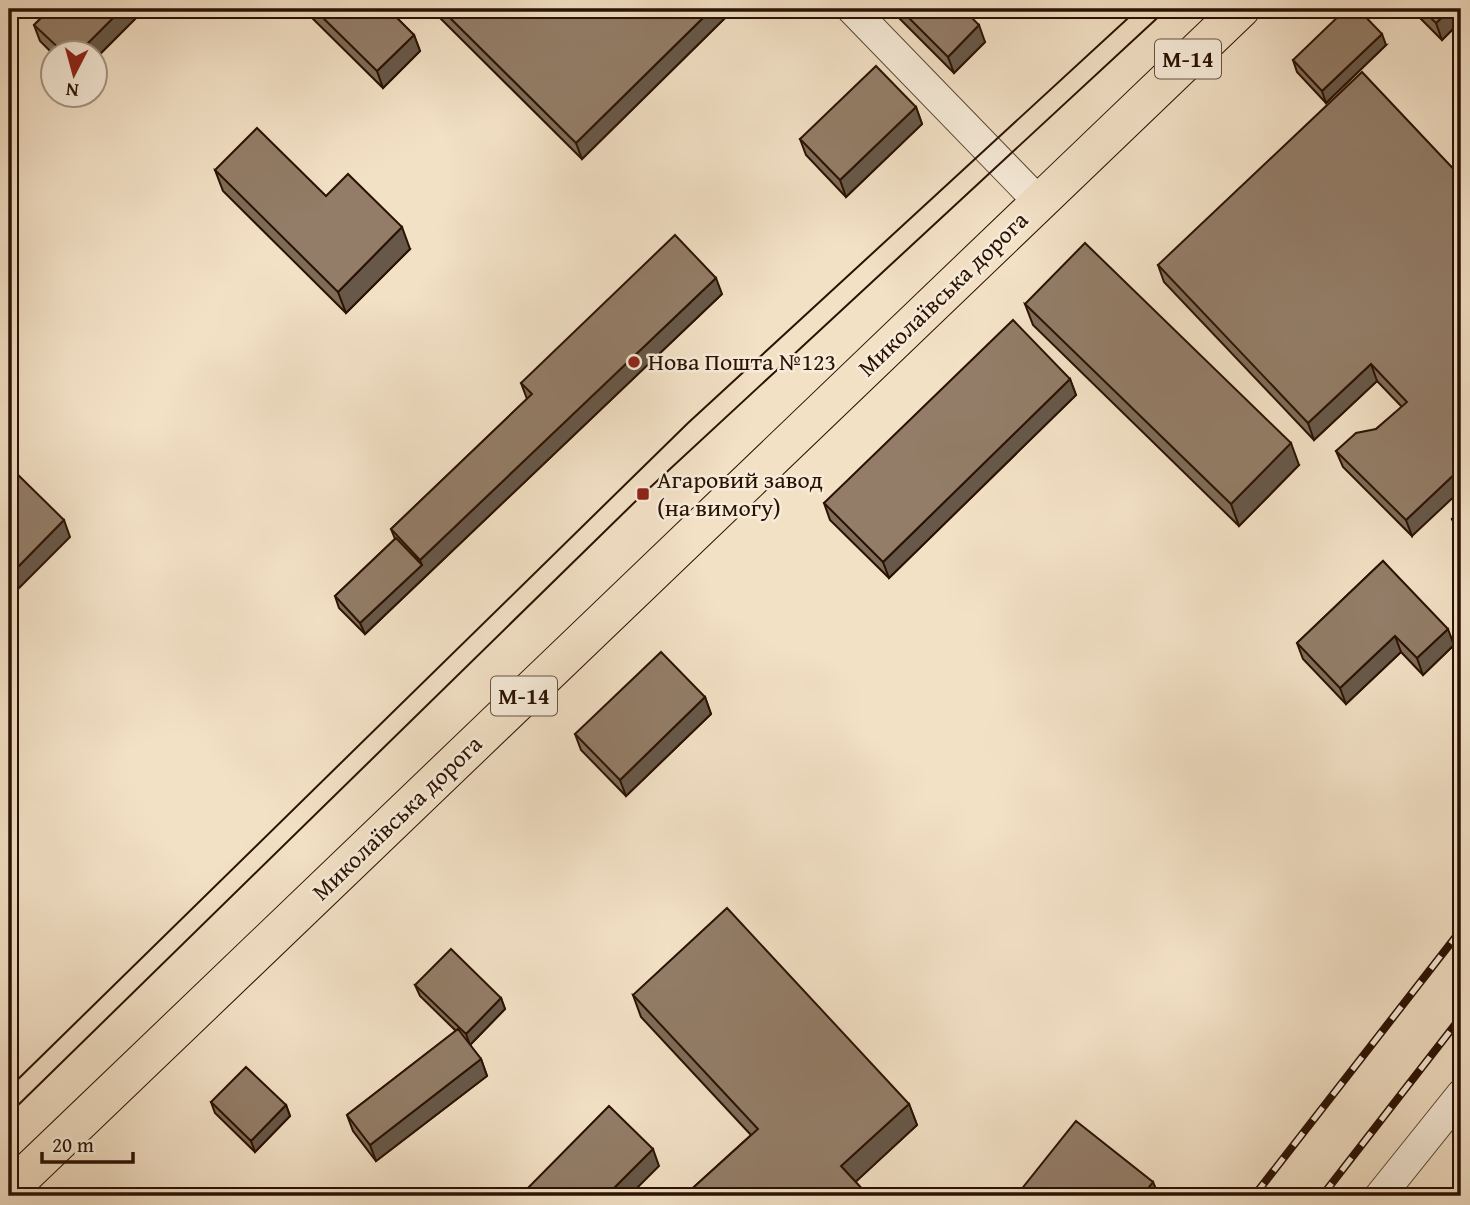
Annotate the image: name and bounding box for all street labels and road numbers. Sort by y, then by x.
road number: М-14 [1155,40,1221,78]
street label: Миколаївська дорога [850,203,1036,384]
road number: М-14 [491,676,557,716]
street label: Миколаївська дорога [304,727,490,908]

